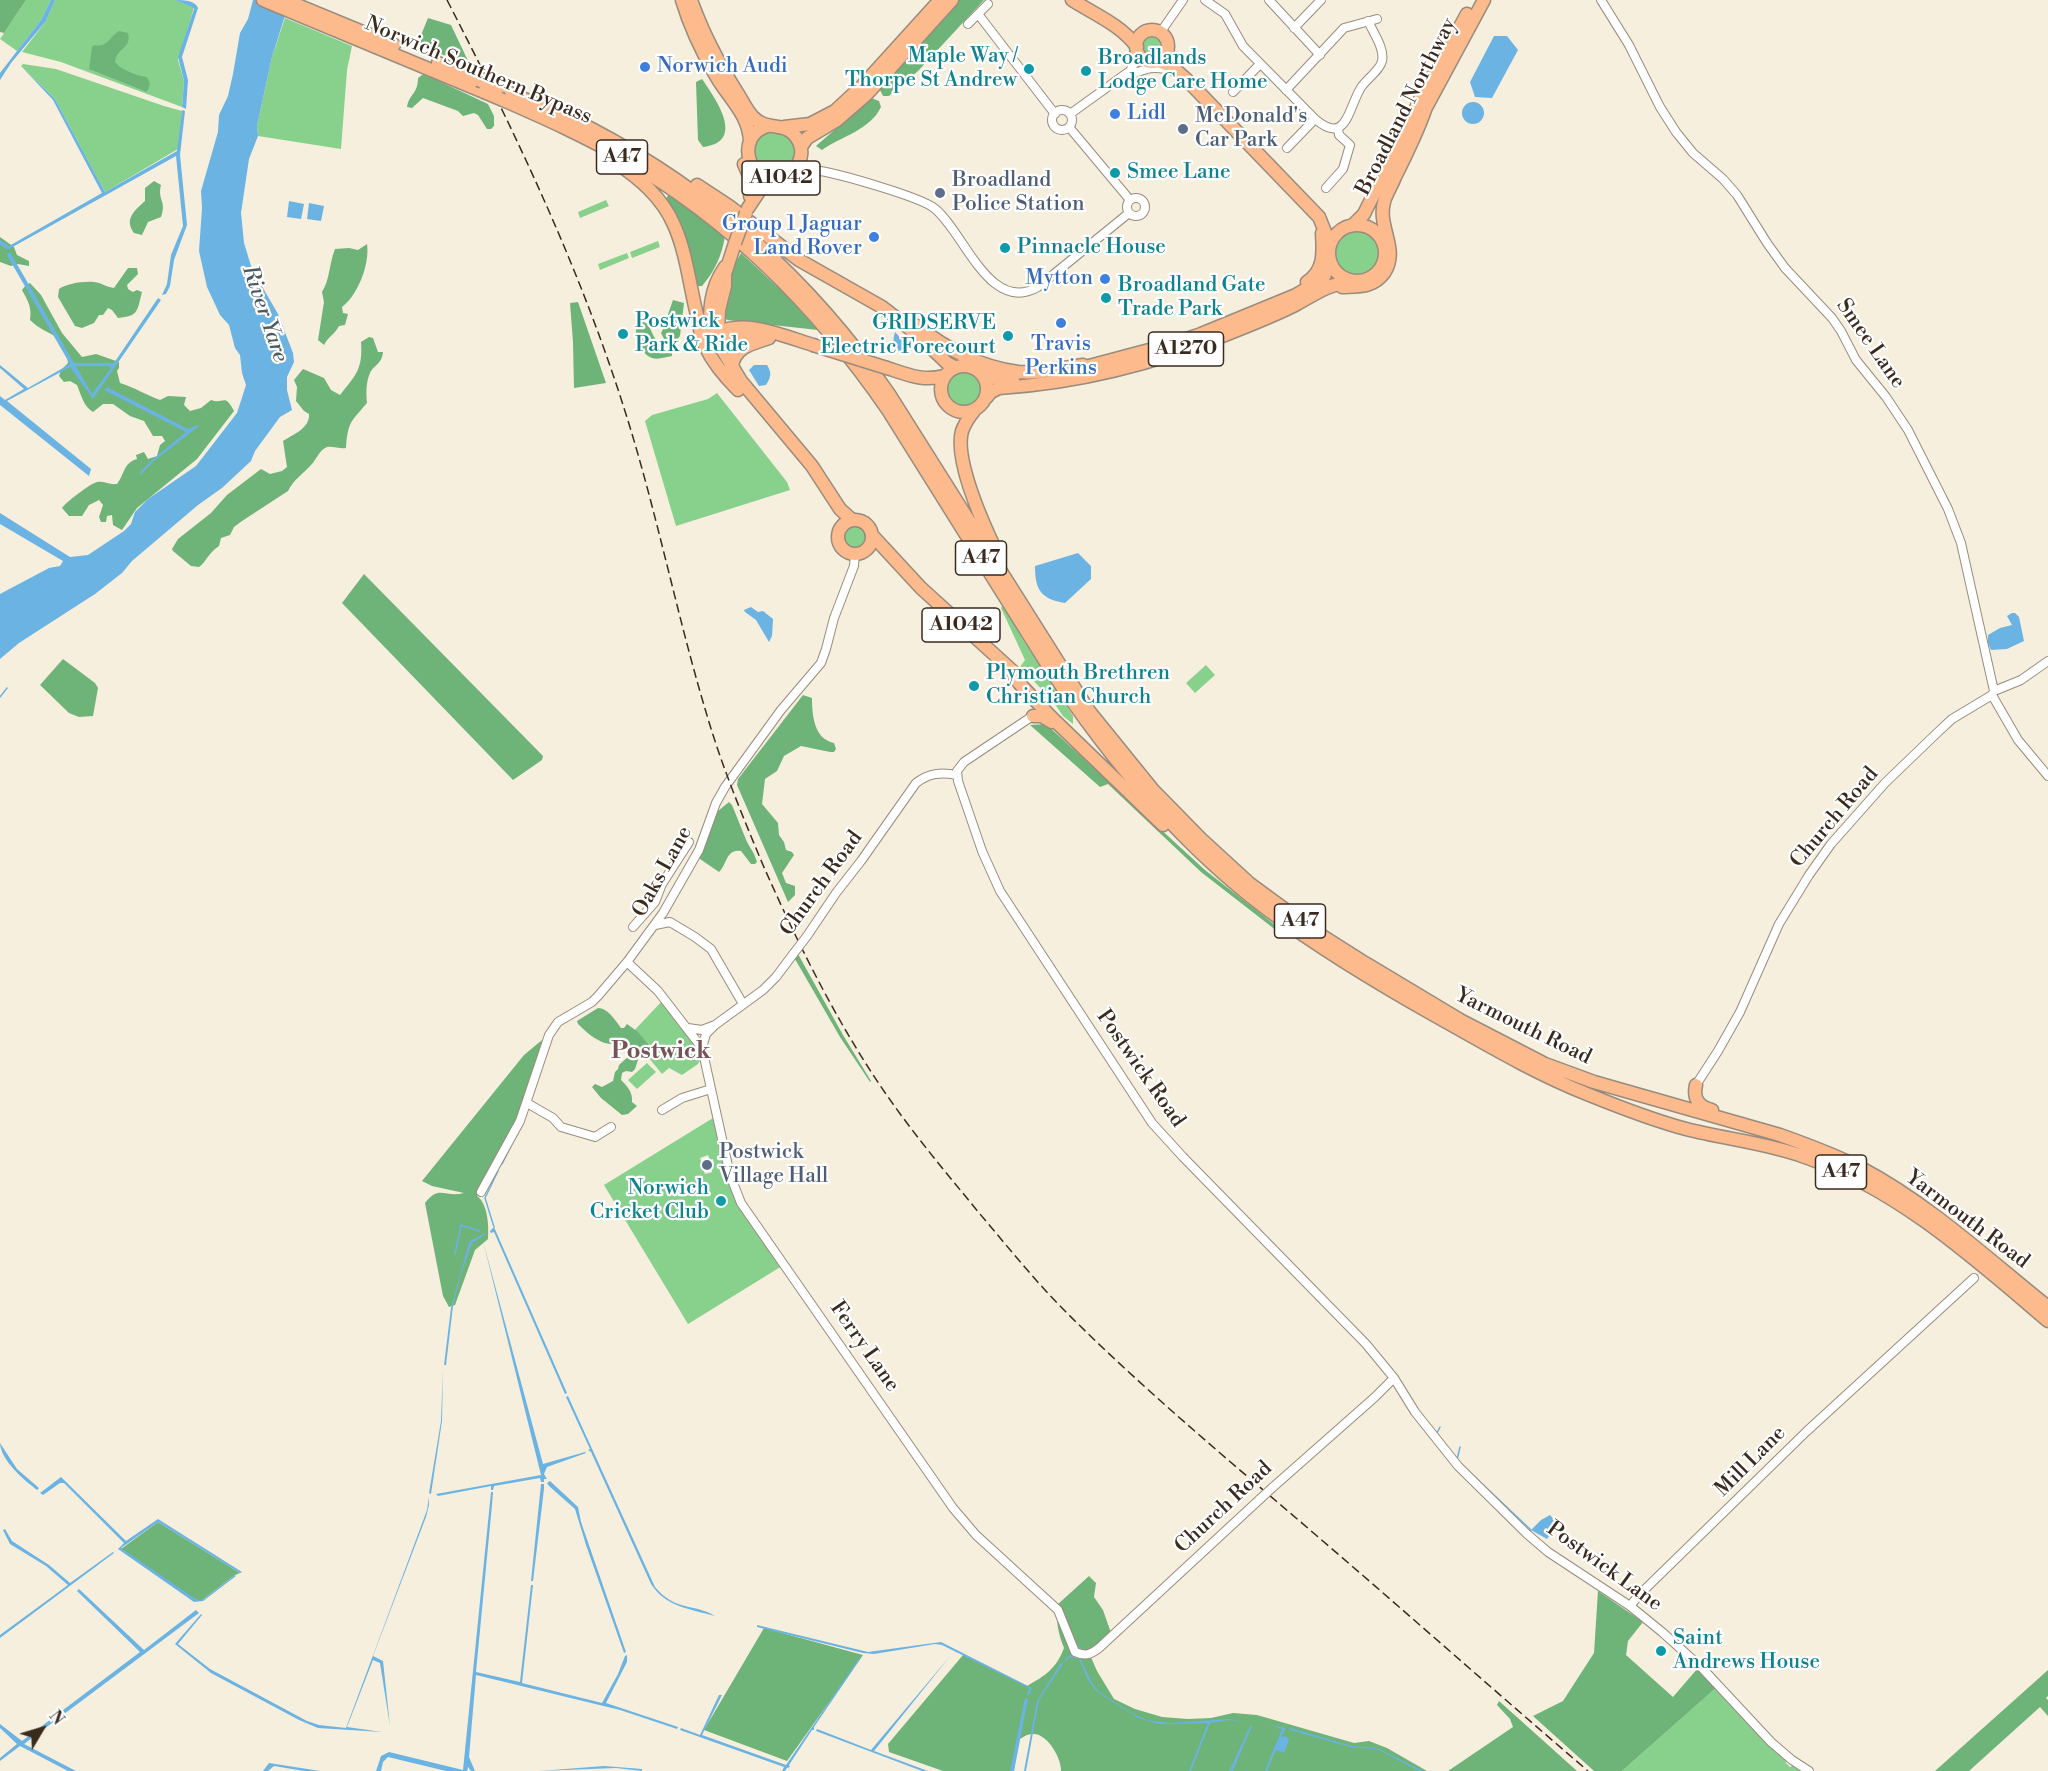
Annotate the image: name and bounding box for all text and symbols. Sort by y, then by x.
street label: Norwich Southern Bypass [361,12,595,130]
street label: Broadland Northway [1351,14,1463,200]
place label: Maple Way / Thorpe St Andrew [845,44,1017,94]
place label: Broadlands Lodge Care Home [1098,46,1268,96]
place label: Norwich Audi [657,54,788,80]
marker: Norwich Audi [638,60,652,74]
marker: Maple Way / Thorpe St Andrew [1022,62,1036,76]
marker: Broadlands Lodge Care Home [1079,64,1093,78]
place label: Lidl [1127,101,1166,127]
place label: McDonald's Car Park [1195,104,1307,154]
marker: Lidl [1108,107,1122,121]
marker: McDonald's Car Park [1176,122,1190,136]
road number: A47 [596,140,648,174]
place label: Smee Lane [1127,160,1231,186]
road number: A1042 [742,161,820,195]
marker: Smee Lane [1108,166,1122,180]
place label: Broadland Police Station [952,168,1085,218]
marker: Broadland Police Station [933,186,947,200]
place label: Group 1 Jaguar Land Rover [722,212,862,262]
marker: Group 1 Jaguar Land Rover [867,230,881,244]
place label: Pinnacle House [1017,235,1166,261]
marker: Pinnacle House [998,241,1012,255]
water label: River Yare [235,262,293,366]
place label: Mytton [1025,266,1093,292]
marker: Mytton [1098,272,1112,286]
place label: Broadland Gate Trade Park [1118,273,1266,323]
marker: Broadland Gate Trade Park [1099,291,1113,305]
street label: Smee Lane [1830,294,1910,394]
place label: Postwick Park & Ride [635,309,748,359]
place label: GRIDSERVE Electric Forecourt [820,311,996,361]
marker: Travis Perkins [1054,316,1068,330]
marker: Postwick Park & Ride [616,327,630,341]
marker: GRIDSERVE Electric Forecourt [1001,329,1015,343]
place label: Travis Perkins [1025,332,1097,382]
road number: A1270 [1148,332,1224,366]
road number: A47 [956,541,1006,575]
road number: A1042 [922,608,1000,642]
place label: Plymouth Brethren Christian Church [986,661,1170,711]
marker: Plymouth Brethren Christian Church [967,679,981,693]
street label: Church Road [1786,763,1884,873]
street label: Oaks Lane [628,822,698,922]
street label: Church Road [775,827,869,941]
road number: A47 [1274,904,1326,938]
street label: Yarmouth Road [1451,983,1595,1071]
street label: Postwick Road [1090,1005,1190,1133]
district label: Postwick [611,1038,711,1066]
place label: Postwick Village Hall [719,1140,828,1190]
road number: A47 [1816,1155,1866,1189]
marker: Postwick Village Hall [700,1158,714,1172]
street label: Yarmouth Road [1900,1165,2034,1275]
place label: Norwich Cricket Club [590,1176,709,1226]
marker: Norwich Cricket Club [714,1194,728,1208]
street label: Ferry Lane [824,1297,904,1397]
street label: Mill Lane [1710,1421,1792,1503]
street label: Church Road [1170,1457,1278,1559]
street label: Postwick Lane [1541,1517,1667,1617]
place label: Saint Andrews House [1673,1626,1820,1676]
marker: Saint Andrews House [1654,1644,1668,1658]
north arrow [12,1699,72,1759]
text: N [44,1707,68,1729]

